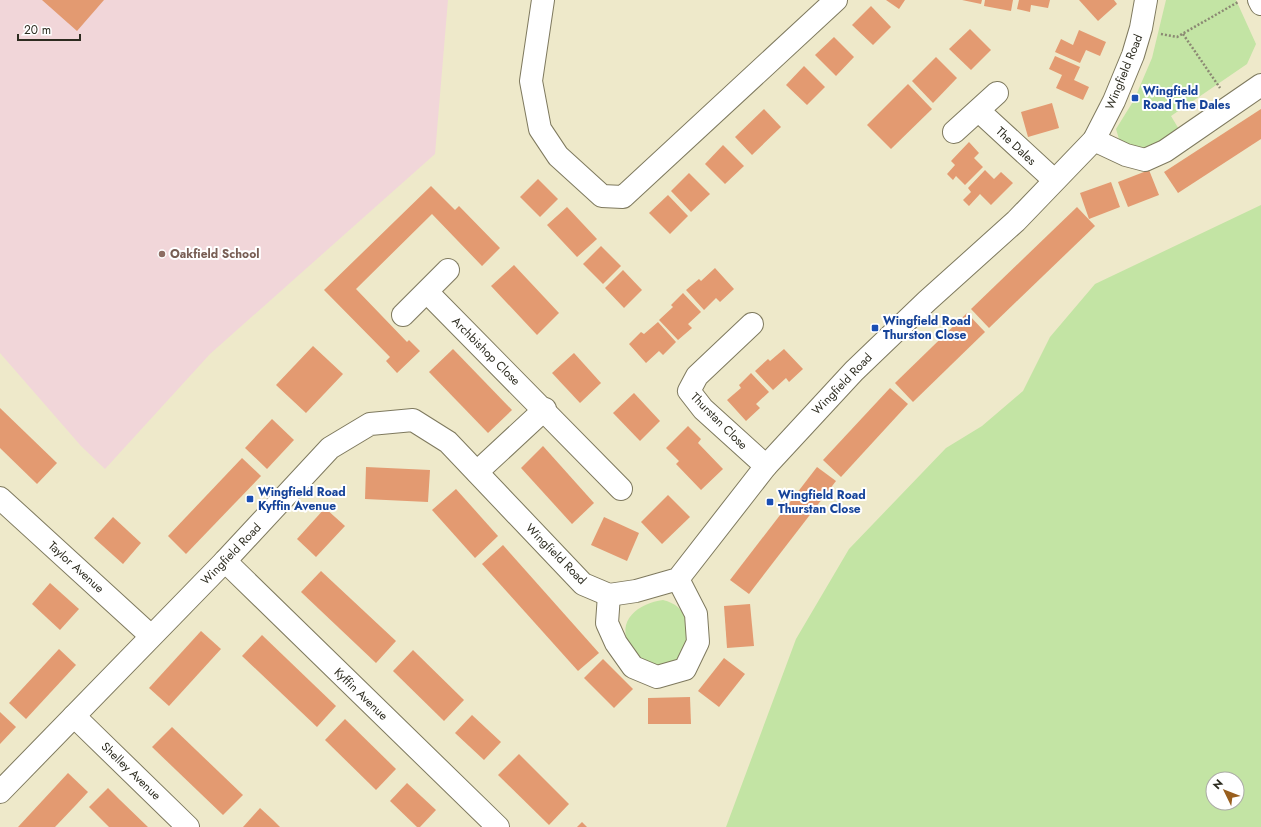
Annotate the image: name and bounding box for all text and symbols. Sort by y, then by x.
scale bar [18,16,80,42]
text: 20 m [24,21,51,39]
street label: Wingfield Road [1101,32,1147,112]
place label: Wingfield Road The Dales [1143,82,1231,114]
marker: Wingfield Road The Dales [1130,93,1140,103]
street label: The Dales [992,123,1040,170]
place label: Oakfield School [170,245,259,263]
marker: Oakfield School [157,249,167,259]
place label: Wingfield Road Thurston Close [883,312,971,344]
street label: Archbishop Close [448,313,524,389]
marker: Wingfield Road Thurston Close [870,323,880,333]
street label: Wingfield Road [808,349,876,419]
street label: Thurstan Close [686,388,752,454]
place label: Wingfield Road Kyffin Avenue [258,483,346,515]
place label: Wingfield Road Thurstan Close [778,486,866,518]
marker: Wingfield Road Kyffin Avenue [245,494,255,504]
marker: Wingfield Road Thurstan Close [765,497,775,507]
street label: Wingfield Road [197,519,265,589]
street label: Wingfield Road [521,519,591,589]
street label: Taylor Avenue [44,537,108,597]
street label: Kyffin Avenue [330,664,392,724]
street label: Shelley Avenue [97,738,165,804]
north arrow [1205,771,1245,811]
text: N [1209,776,1227,793]

